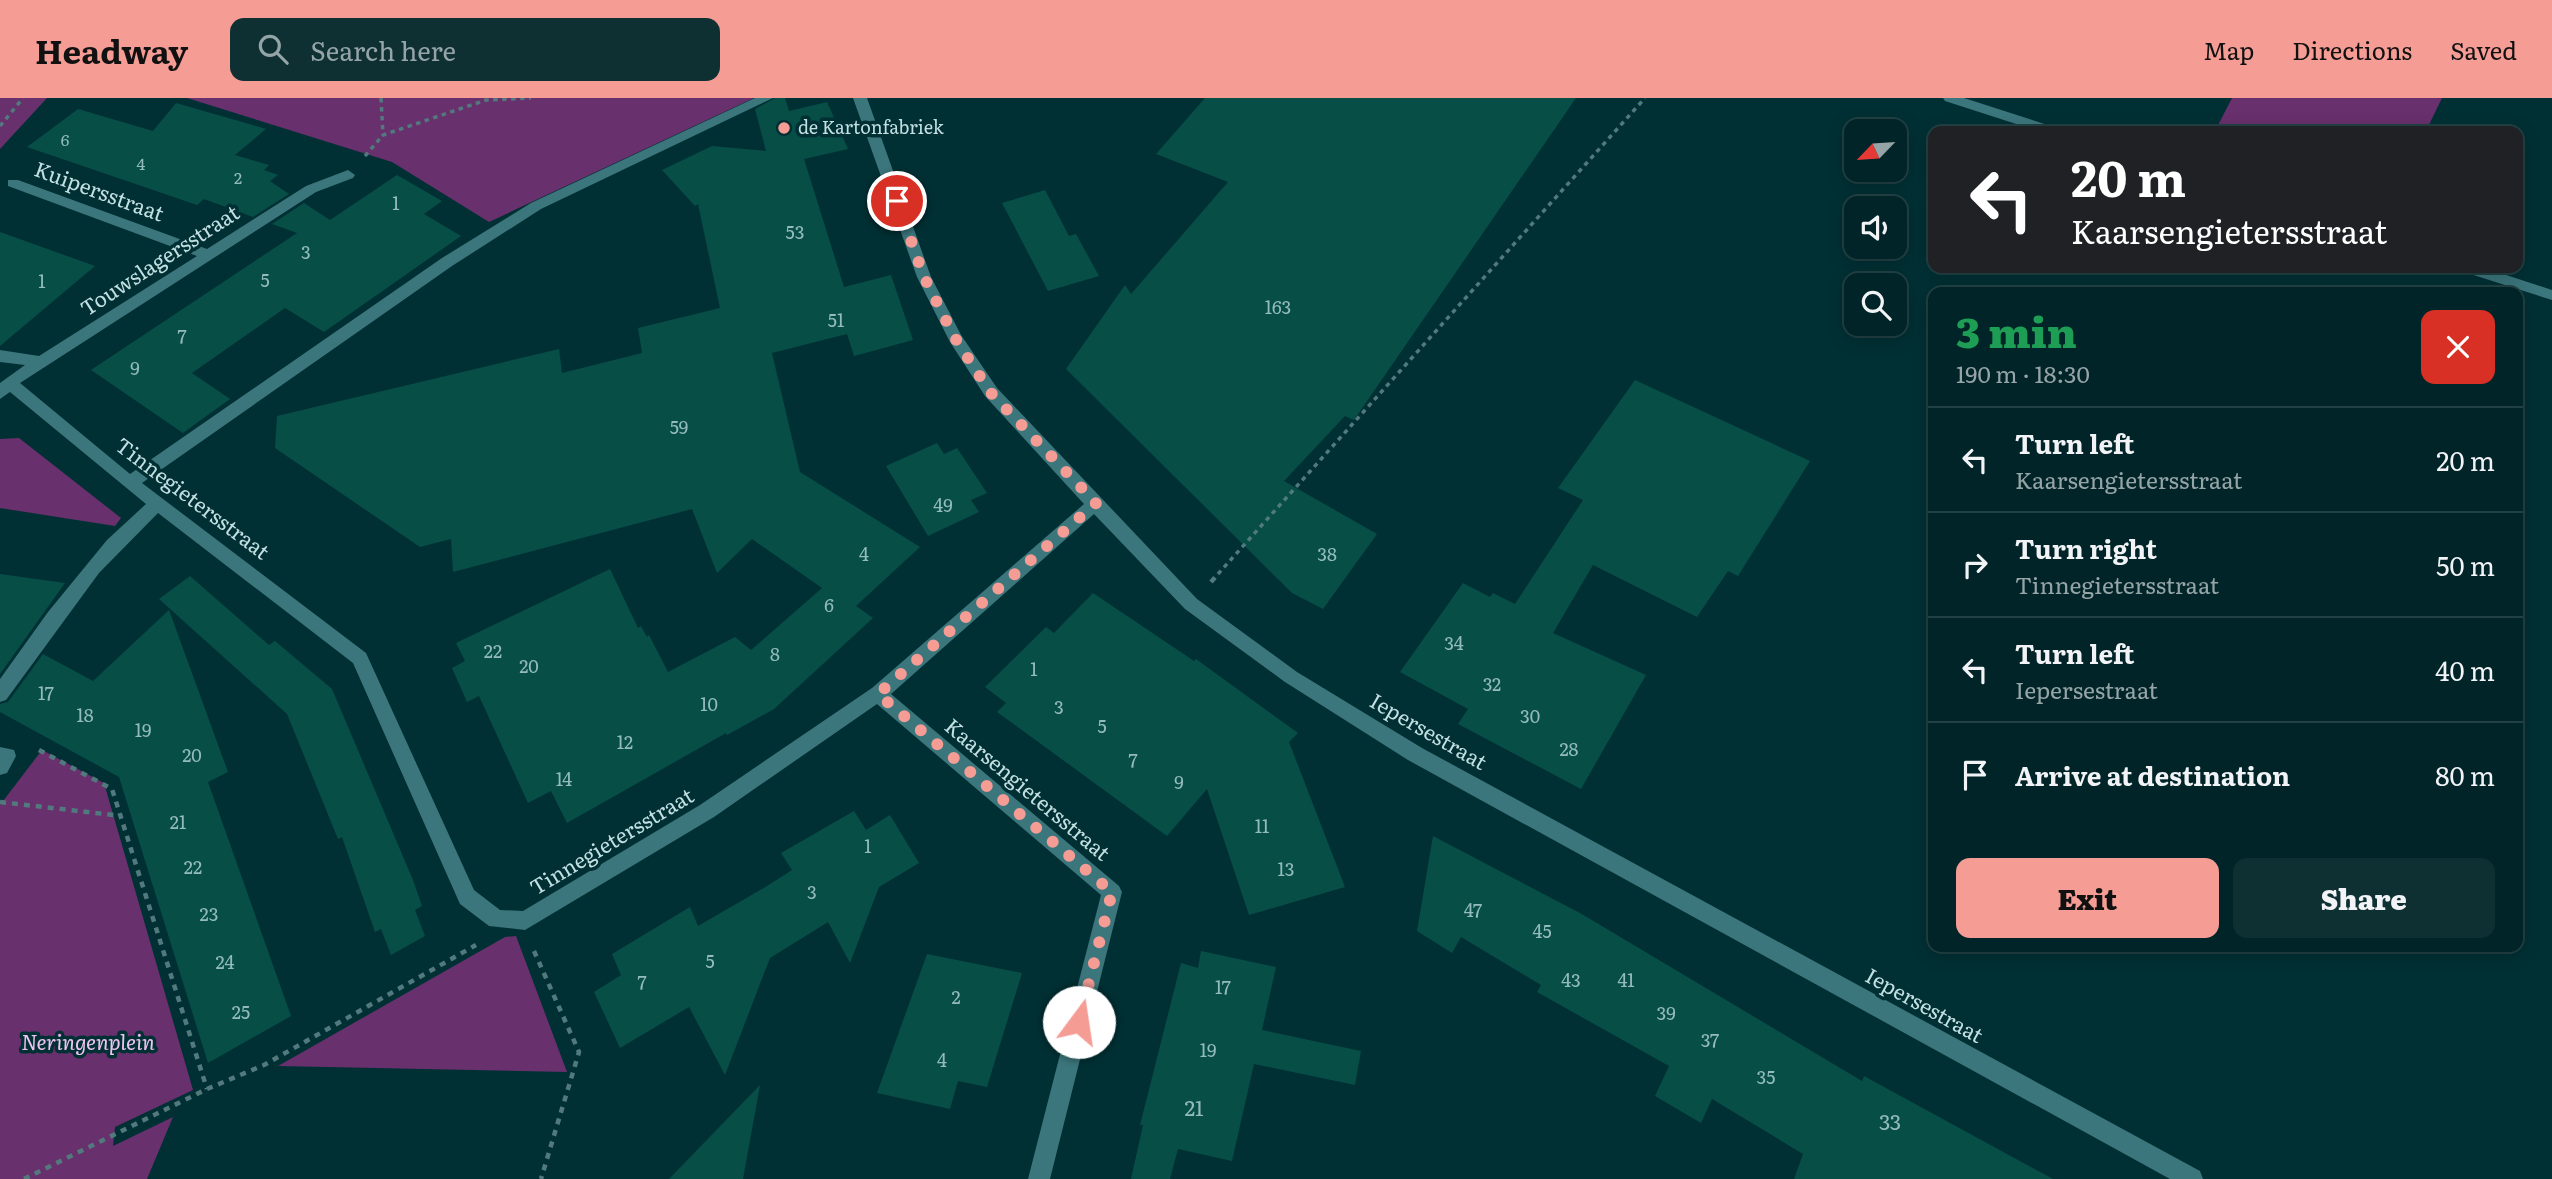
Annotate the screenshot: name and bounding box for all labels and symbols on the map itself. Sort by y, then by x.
place label: de Kartonfabriek [798,113,945,140]
north arrow [1844,119,1908,182]
marker: de Kartonfabriek [776,120,792,136]
house number: 6 [61,127,70,151]
house number: 4 [137,151,146,175]
street label: Kuipersstraat [31,152,170,228]
house number: 2 [234,165,242,189]
pin [867,171,927,231]
house number: 1 [392,189,400,216]
street label: Touwslagersstraat [73,196,245,322]
house number: 53 [786,218,804,245]
house number: 3 [301,238,311,265]
house number: 5 [260,266,270,293]
house number: 1 [38,267,46,294]
house number: 163 [1265,293,1291,320]
house number: 51 [828,306,844,333]
house number: 7 [177,322,187,349]
house number: 9 [130,354,140,381]
house number: 59 [670,413,688,440]
street label: Tinnegietersstraat [110,429,278,566]
house number: 49 [933,491,953,518]
house number: 4 [859,540,869,567]
house number: 38 [1317,540,1337,567]
house number: 6 [824,591,834,618]
house number: 34 [1444,629,1464,656]
house number: 22 [484,637,502,664]
house number: 8 [770,640,780,667]
house number: 20 [519,652,539,679]
house number: 1 [1030,655,1038,682]
house number: 32 [1483,670,1501,697]
house number: 17 [38,679,54,706]
street label: Iepersestraat [1365,684,1494,776]
house number: 10 [700,690,718,717]
house number: 3 [1054,693,1064,720]
house number: 18 [76,701,94,728]
house number: 30 [1520,702,1540,729]
street label: Kaarsengietersstraat [939,710,1118,867]
house number: 5 [1097,712,1107,739]
house number: 19 [135,716,151,743]
house number: 12 [617,728,633,755]
house number: 28 [1559,735,1579,762]
house number: 20 [182,741,202,768]
house number: 7 [1128,746,1138,773]
house number: 14 [556,765,572,792]
house number: 9 [1174,768,1184,795]
street label: Tinnegietersstraat [523,778,699,901]
house number: 21 [170,808,186,835]
house number: 11 [1255,812,1269,839]
house number: 1 [864,832,872,859]
house number: 22 [184,853,202,880]
house number: 13 [1277,855,1295,882]
house number: 3 [807,878,817,905]
house number: 47 [1464,896,1482,923]
house number: 23 [200,900,218,927]
house number: 45 [1532,917,1552,944]
house number: 5 [705,947,715,974]
house number: 24 [215,948,235,975]
street label: Iepersestraat [1861,959,1990,1049]
house number: 43 [1561,966,1581,993]
house number: 41 [1617,966,1635,993]
house number: 7 [637,968,647,995]
house number: 17 [1215,973,1231,1000]
house number: 2 [951,983,961,1010]
position arrow [1042,985,1116,1059]
house number: 25 [232,998,250,1025]
house number: 39 [1656,999,1676,1026]
park label: Neringenplein [21,1025,155,1056]
house number: 37 [1701,1026,1719,1053]
house number: 19 [1200,1036,1216,1063]
house number: 4 [937,1046,947,1073]
house number: 35 [1757,1063,1775,1090]
house number: 21 [1184,1091,1204,1122]
house number: 33 [1879,1105,1901,1136]

